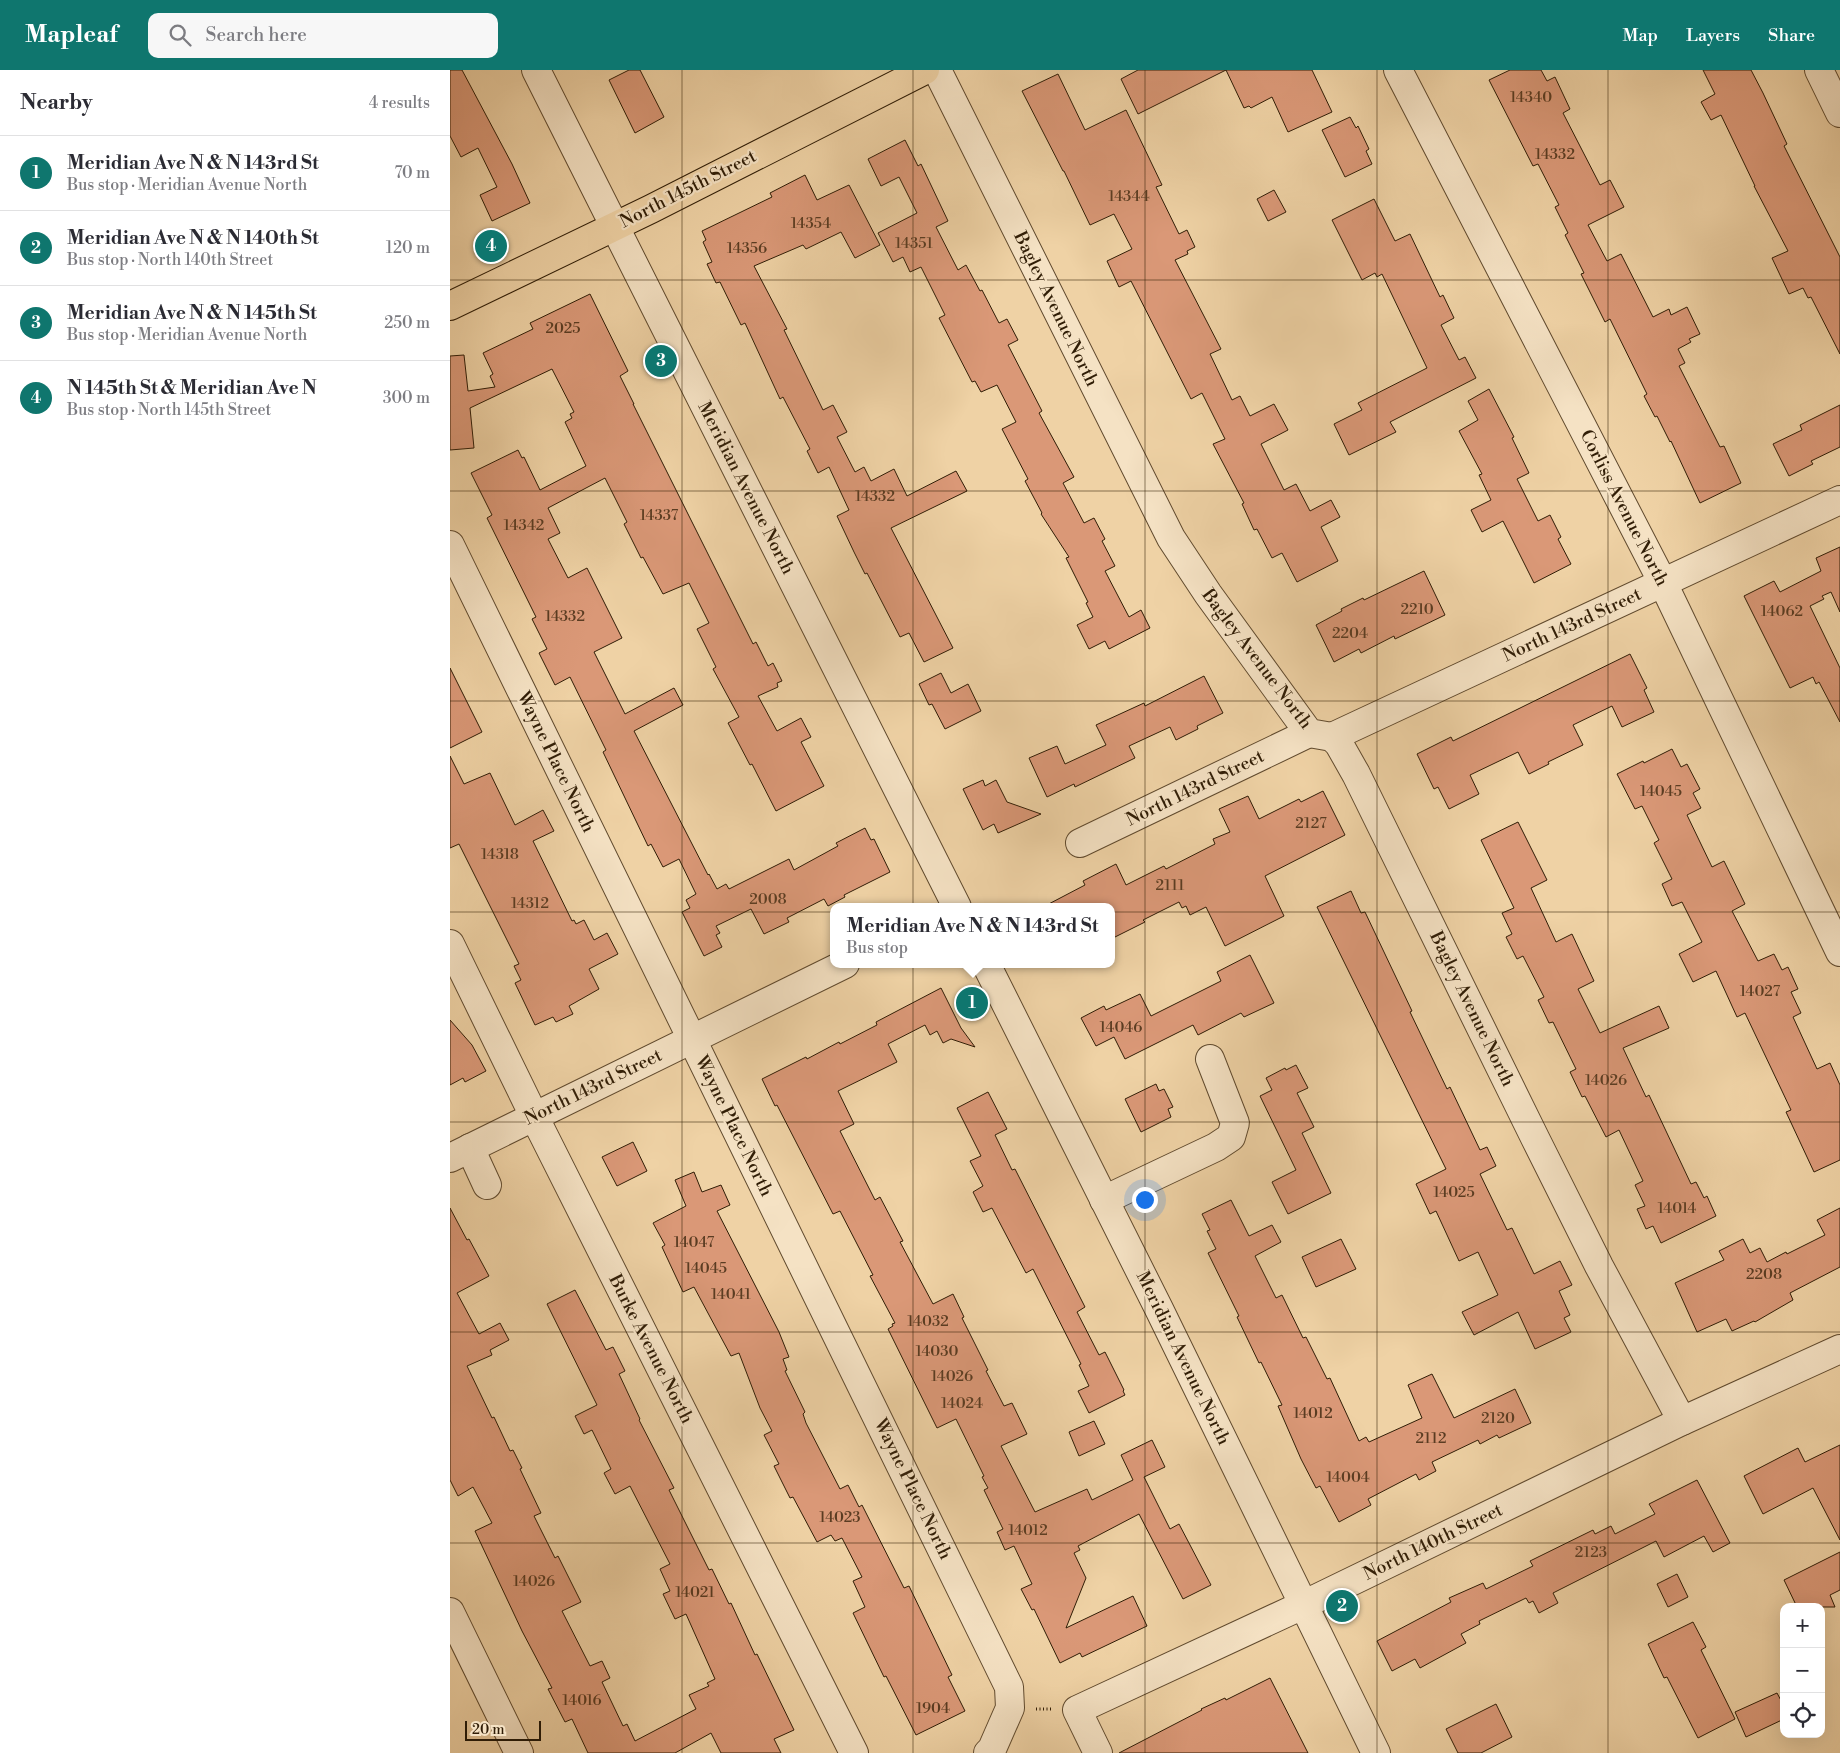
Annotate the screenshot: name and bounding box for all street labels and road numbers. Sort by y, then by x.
street label: North 145th Street [616,144,761,233]
street label: Bagley Avenue North [1008,227,1104,391]
street label: Meridian Avenue North [692,398,800,578]
street label: Corliss Avenue North [1575,426,1674,590]
street label: North 143rd Street [1499,582,1646,667]
street label: Bagley Avenue North [1196,583,1317,734]
street label: Wayne Place North [511,687,600,836]
street label: North 143rd Street [1122,744,1268,831]
street label: Bagley Avenue North [1424,927,1520,1091]
street label: North 143rd Street [520,1043,666,1130]
street label: Wayne Place North [689,1051,778,1200]
street label: Meridian Avenue North [1131,1267,1235,1449]
street label: Burke Avenue North [603,1270,699,1428]
street label: Wayne Place North [868,1414,957,1563]
street label: North 140th Street [1360,1498,1507,1586]

